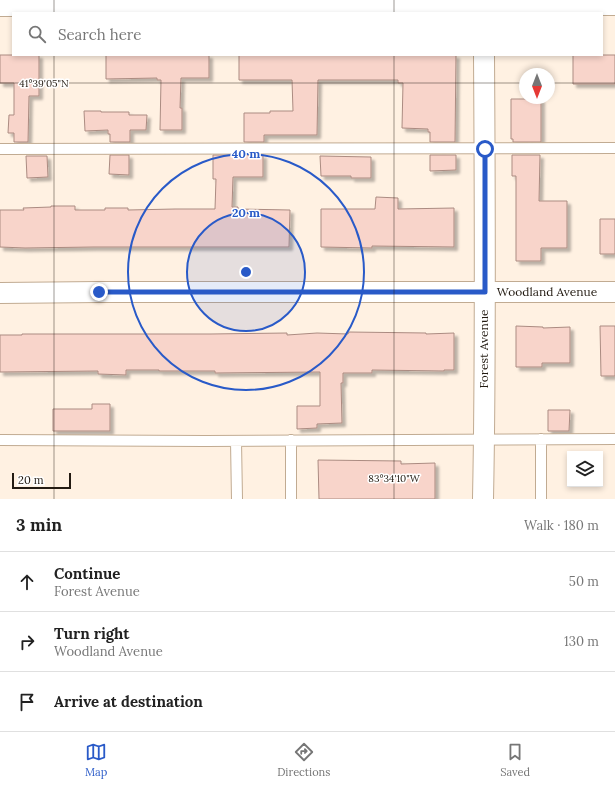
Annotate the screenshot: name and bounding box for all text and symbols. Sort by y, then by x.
search box [12,12,603,56]
icon: search [26,23,48,45]
text: Search here [58,25,141,44]
north arrow [519,68,555,104]
text: 41°39'05"N [19,77,69,90]
route start [476,140,494,158]
text: 40 m [232,146,260,161]
text: 20 m [232,205,260,220]
centre of rings [239,265,253,279]
route end [90,283,108,301]
street label: Woodland Avenue [497,284,598,299]
street label: Forest Avenue [476,309,491,389]
map controls [567,451,603,487]
button: layers [567,451,603,487]
scale bar [12,471,71,490]
text: 83°34'10"W [368,472,421,485]
text: 20 m [18,473,43,487]
text: 3 min [16,514,62,536]
text: Walk · 180 m [524,517,599,534]
text: Continue [54,564,120,583]
icon: ahead [16,571,38,593]
text: 50 m [569,573,599,590]
text: Forest Avenue [54,583,140,600]
text: Turn right [54,624,130,643]
icon: right [16,631,38,653]
text: 130 m [564,633,599,650]
text: Woodland Avenue [54,643,163,660]
icon: arrive [16,691,38,713]
text: Arrive at destination [54,692,203,711]
tab: Map [85,741,107,779]
tab: Directions [277,741,330,779]
tab: Saved [500,741,530,779]

